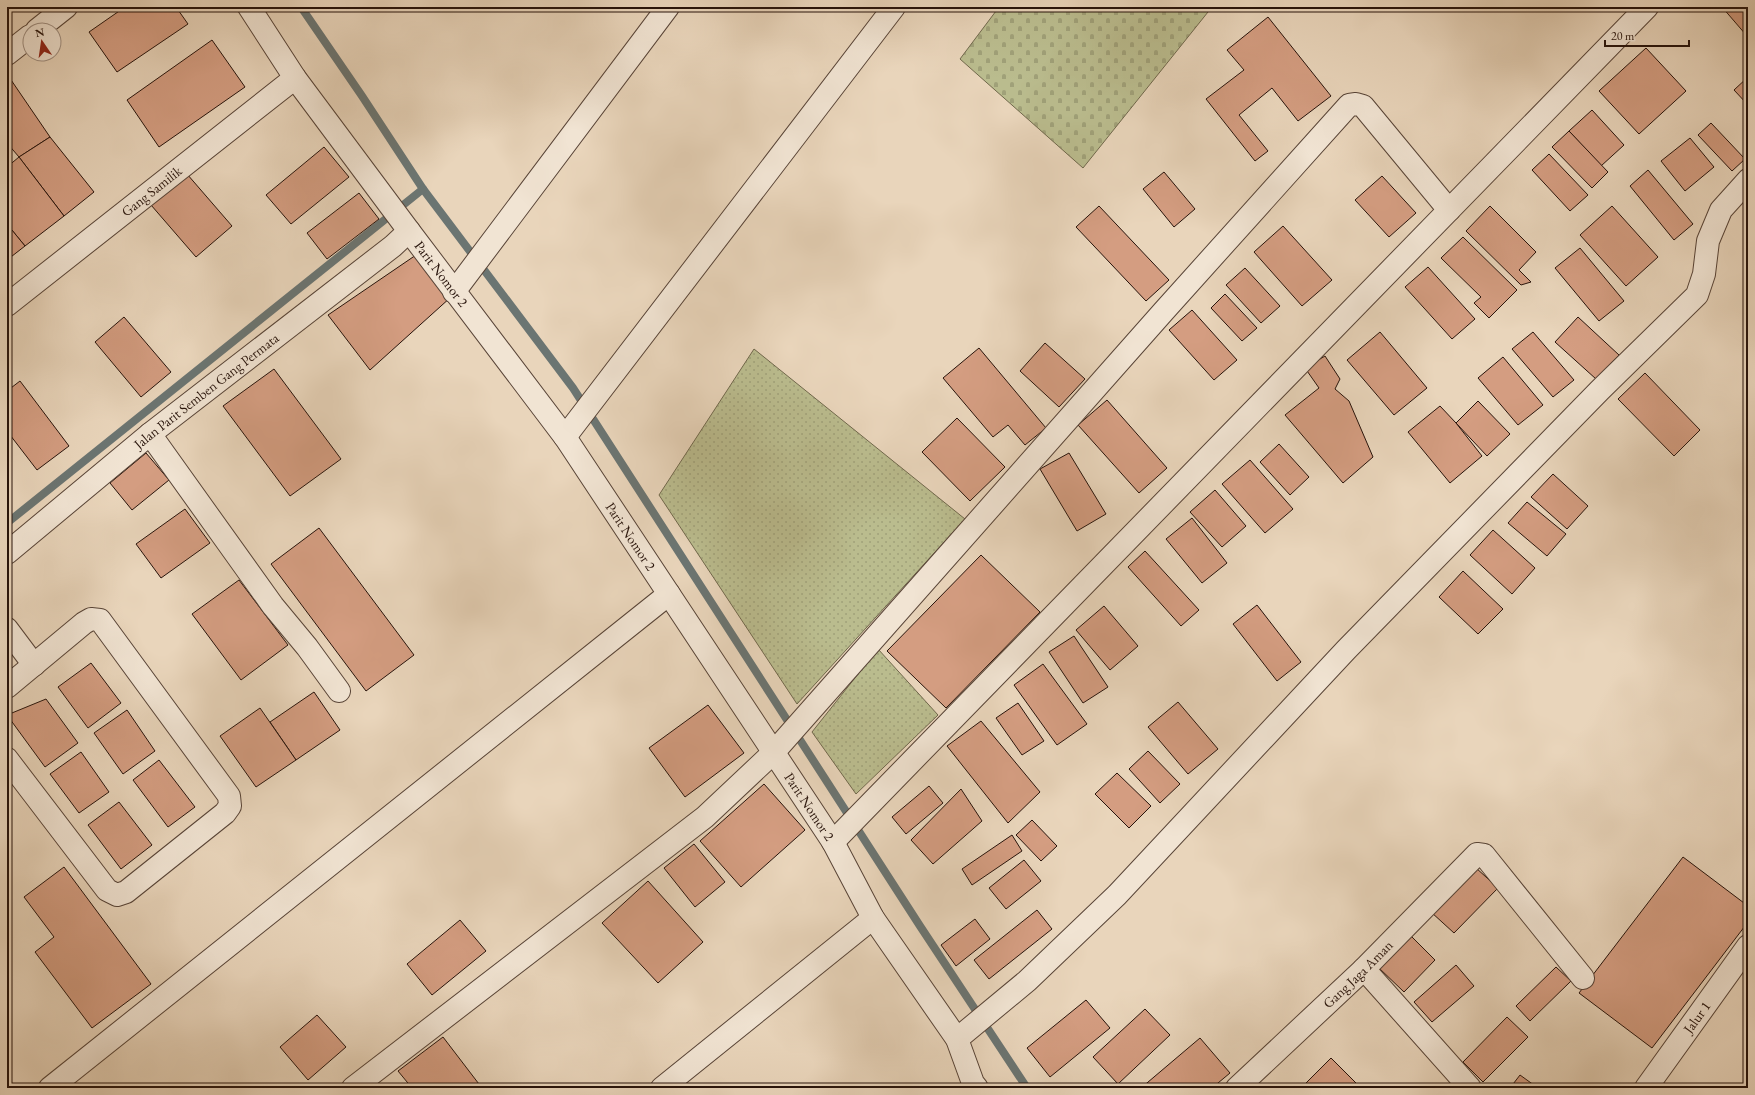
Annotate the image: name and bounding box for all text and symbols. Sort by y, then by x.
north arrow [22,22,62,62]
scale bar [1605,22,1689,48]
text: N [34,24,46,40]
text: 20 m [1611,28,1635,44]
street label: Gang Samilik [118,161,186,220]
street label: Parit Nomor 2 [411,237,472,310]
street label: Jalan Parit Semben Gang Permata [129,328,283,453]
street label: Parit Nomor 2 [602,499,660,574]
street label: Parit Nomor 2 [781,769,839,844]
street label: Gang Jaga Aman [1319,936,1397,1012]
street label: Jalur 1 [1679,998,1714,1038]

